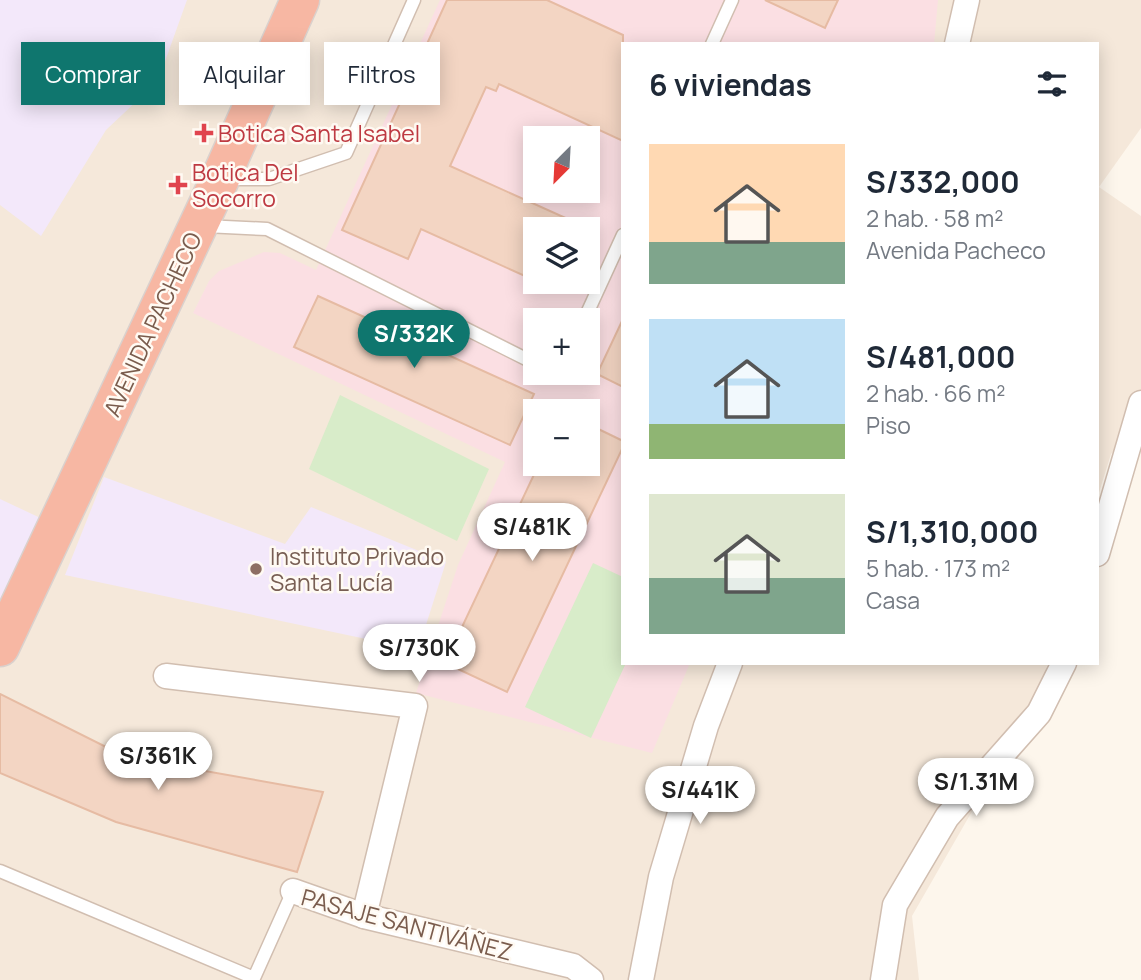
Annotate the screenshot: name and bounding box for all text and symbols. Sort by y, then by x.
chip: Comprar [21,42,165,105]
chip: Alquilar [179,42,310,105]
chip: Filtros [324,42,440,105]
text: 6 viviendas [649,64,812,105]
icon: filters [1033,65,1071,103]
place label: Botica Santa Isabel [218,117,420,149]
marker: Botica Santa Isabel [196,125,212,141]
north arrow [523,126,600,203]
map controls [523,126,600,476]
place label: Botica Del Socorro [192,156,299,214]
text: S/332,000 [866,161,1020,202]
icon: home [705,172,789,256]
marker: Botica Del Socorro [170,177,186,193]
text: 2 hab. · 58 m² [866,202,1003,234]
button: layers [523,217,600,294]
street label: AVENIDA PACHECO [95,227,209,421]
text: Avenida Pacheco [866,234,1046,266]
button: + [523,308,600,385]
pin: S/332K [357,310,471,370]
text: S/332K [374,317,454,349]
text: S/481,000 [866,336,1016,377]
icon: home [705,347,789,431]
text: 2 hab. · 66 m² [866,377,1005,409]
button: − [523,399,600,476]
text: Piso [866,409,911,441]
pin: S/481K [475,504,589,563]
text: S/481K [493,510,571,542]
text: S/1,310,000 [866,511,1038,552]
icon: home [705,522,789,606]
place label: Instituto Privado Santa Lucía [270,540,444,598]
text: 5 hab. · 173 m² [866,552,1010,584]
marker: Instituto Privado Santa Lucía [248,561,264,577]
text: Casa [866,584,920,616]
pin: S/730K [362,624,476,684]
text: S/730K [379,631,459,663]
pin: S/361K [101,732,215,792]
text: S/361K [119,739,197,771]
pin: S/1.31M [911,758,1041,818]
text: S/1.31M [934,765,1018,797]
pin: S/441K [643,766,757,826]
text: S/441K [661,773,739,805]
street label: PASAJE SANTIVÁÑEZ [298,880,516,968]

